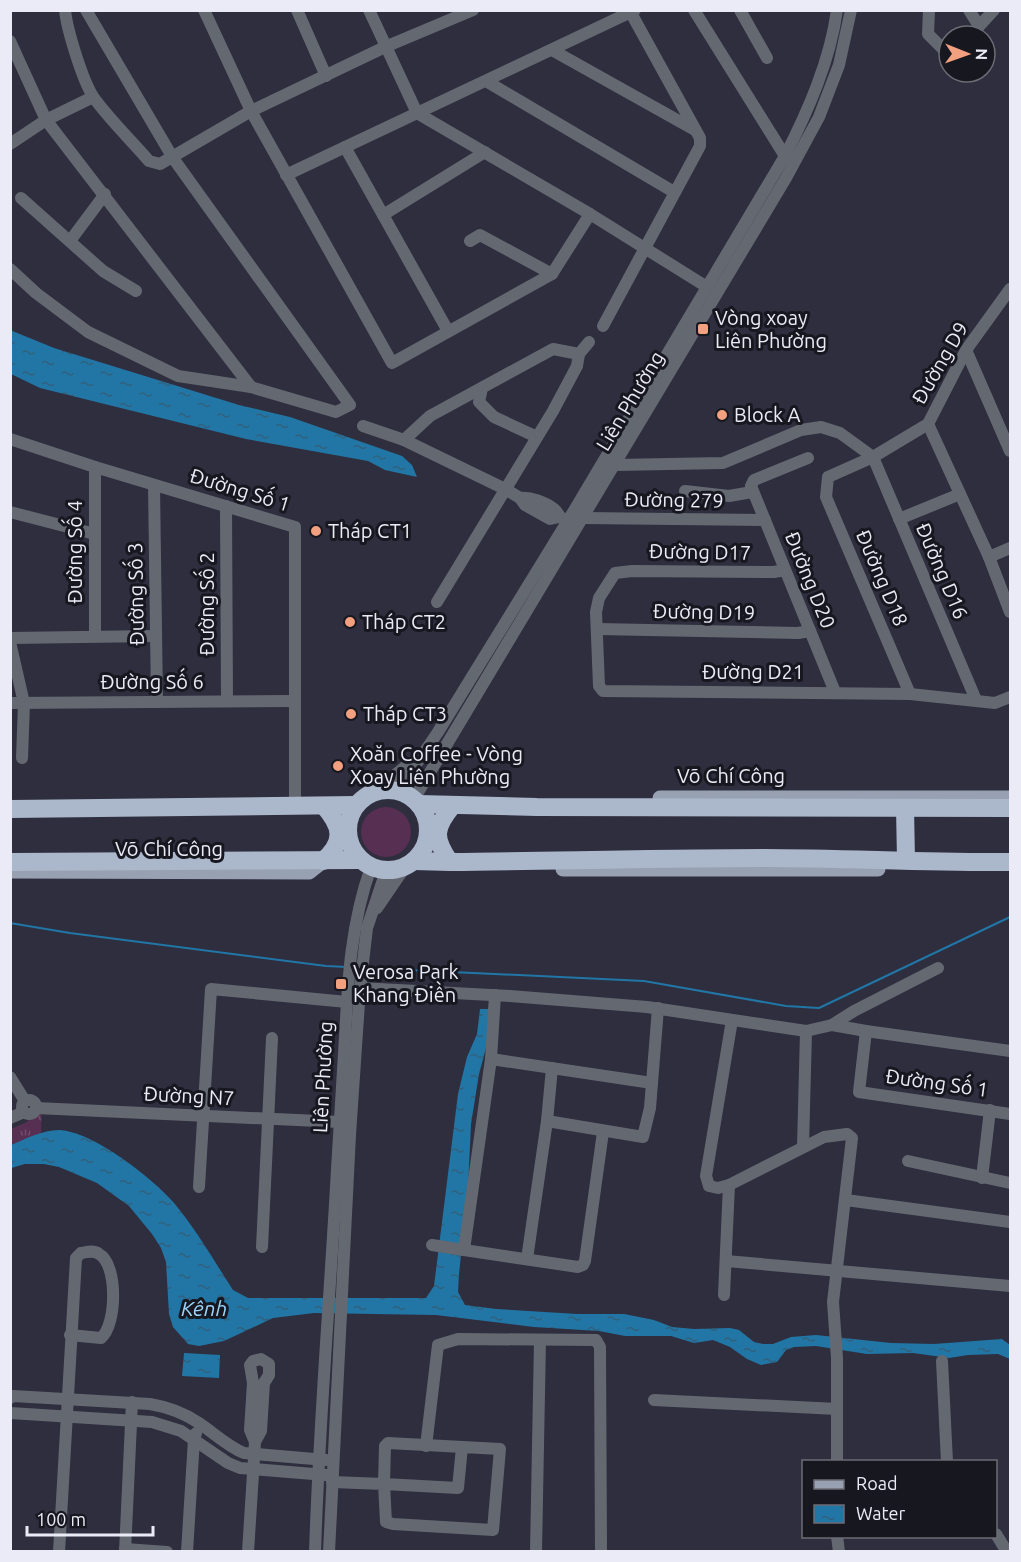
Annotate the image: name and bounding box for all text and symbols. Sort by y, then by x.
north arrow [937,24,997,84]
text: N [973,48,991,60]
place label: Vòng xoay Liên Phường [715,306,827,352]
street label: Đường D9 [907,318,972,408]
marker: Vòng xoay Liên Phường [696,322,710,336]
street label: Liên Phường [591,347,668,455]
place label: Block A [734,403,801,426]
marker: Block A [715,408,729,422]
street label: Đường Số 1 [187,461,294,516]
street label: Đường 279 [624,487,724,512]
street label: Đường Số 4 [60,500,86,604]
place label: Tháp CT1 [328,519,412,542]
street label: Đường D16 [912,519,973,622]
marker: Tháp CT1 [309,524,323,538]
street label: Đường D18 [852,526,913,629]
street label: Đường D20 [781,528,840,631]
street label: Đường D17 [649,539,751,564]
street label: Đường Số 3 [120,542,148,646]
street label: Đường Số 2 [192,552,218,656]
street label: Đường D19 [653,599,755,624]
place label: Tháp CT2 [362,610,446,633]
marker: Tháp CT2 [343,615,357,629]
street label: Đường D21 [702,660,804,683]
street label: Đường Số 6 [100,667,204,693]
place label: Tháp CT3 [363,702,447,725]
marker: Tháp CT3 [344,707,358,721]
place label: Xoăn Coffee - Vòng Xoay Liên Phường [350,742,523,788]
marker: Xoăn Coffee - Vòng Xoay Liên Phường [331,759,345,773]
street label: Võ Chí Công [677,764,785,787]
street label: Võ Chí Công [115,837,223,860]
place label: Verosa Park Khang Điền [353,960,459,1006]
marker: Verosa Park Khang Điền [334,977,348,991]
street label: Liên Phường [308,1020,337,1133]
street label: Đường Số 1 [884,1061,990,1101]
street label: Đường N7 [143,1082,235,1109]
water label: Kênh [181,1296,227,1320]
legend [802,1460,997,1538]
text: Road [856,1473,898,1493]
scale bar [27,1499,153,1537]
text: Water [856,1503,906,1523]
text: 100 m [36,1509,86,1529]

